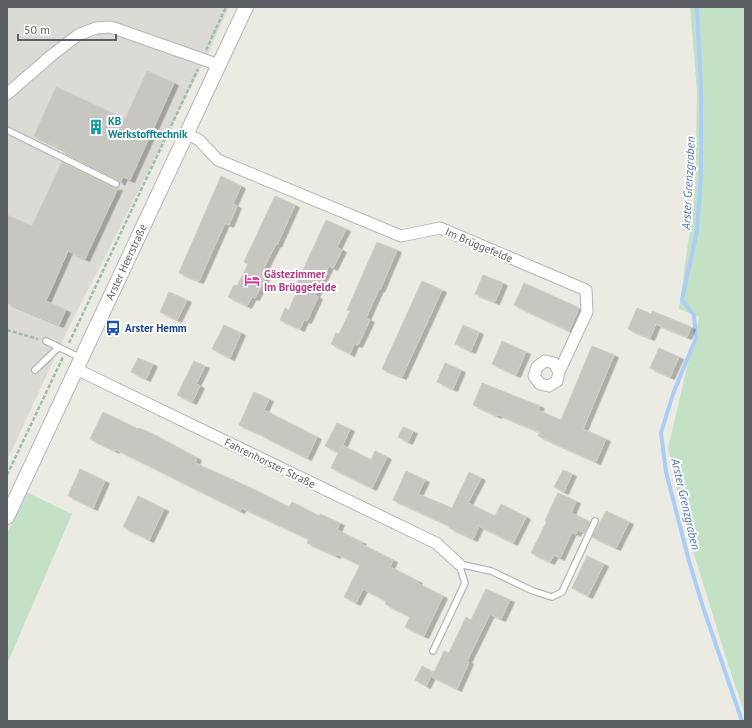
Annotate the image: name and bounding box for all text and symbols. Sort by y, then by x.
scale bar [18,16,116,42]
text: 50 m [24,22,50,37]
place label: KB Werkstofftechnik [108,114,188,141]
building icon: KB Werkstofftechnik [87,118,105,136]
water label: Arster Grenzgraben [678,136,698,231]
street label: Arster Heerstraße [102,221,150,302]
street label: Im Brüggefelde [443,224,515,266]
place label: Gästezimmer Im Brüggefelde [264,267,337,294]
hotel icon: Gästezimmer Im Brüggefelde [243,271,261,289]
bus stop icon: Arster Hemm [104,319,122,337]
place label: Arster Hemm [125,321,187,335]
street label: Fahrenhorster Straße [222,435,318,491]
water label: Arster Grenzgraben [668,456,704,551]

